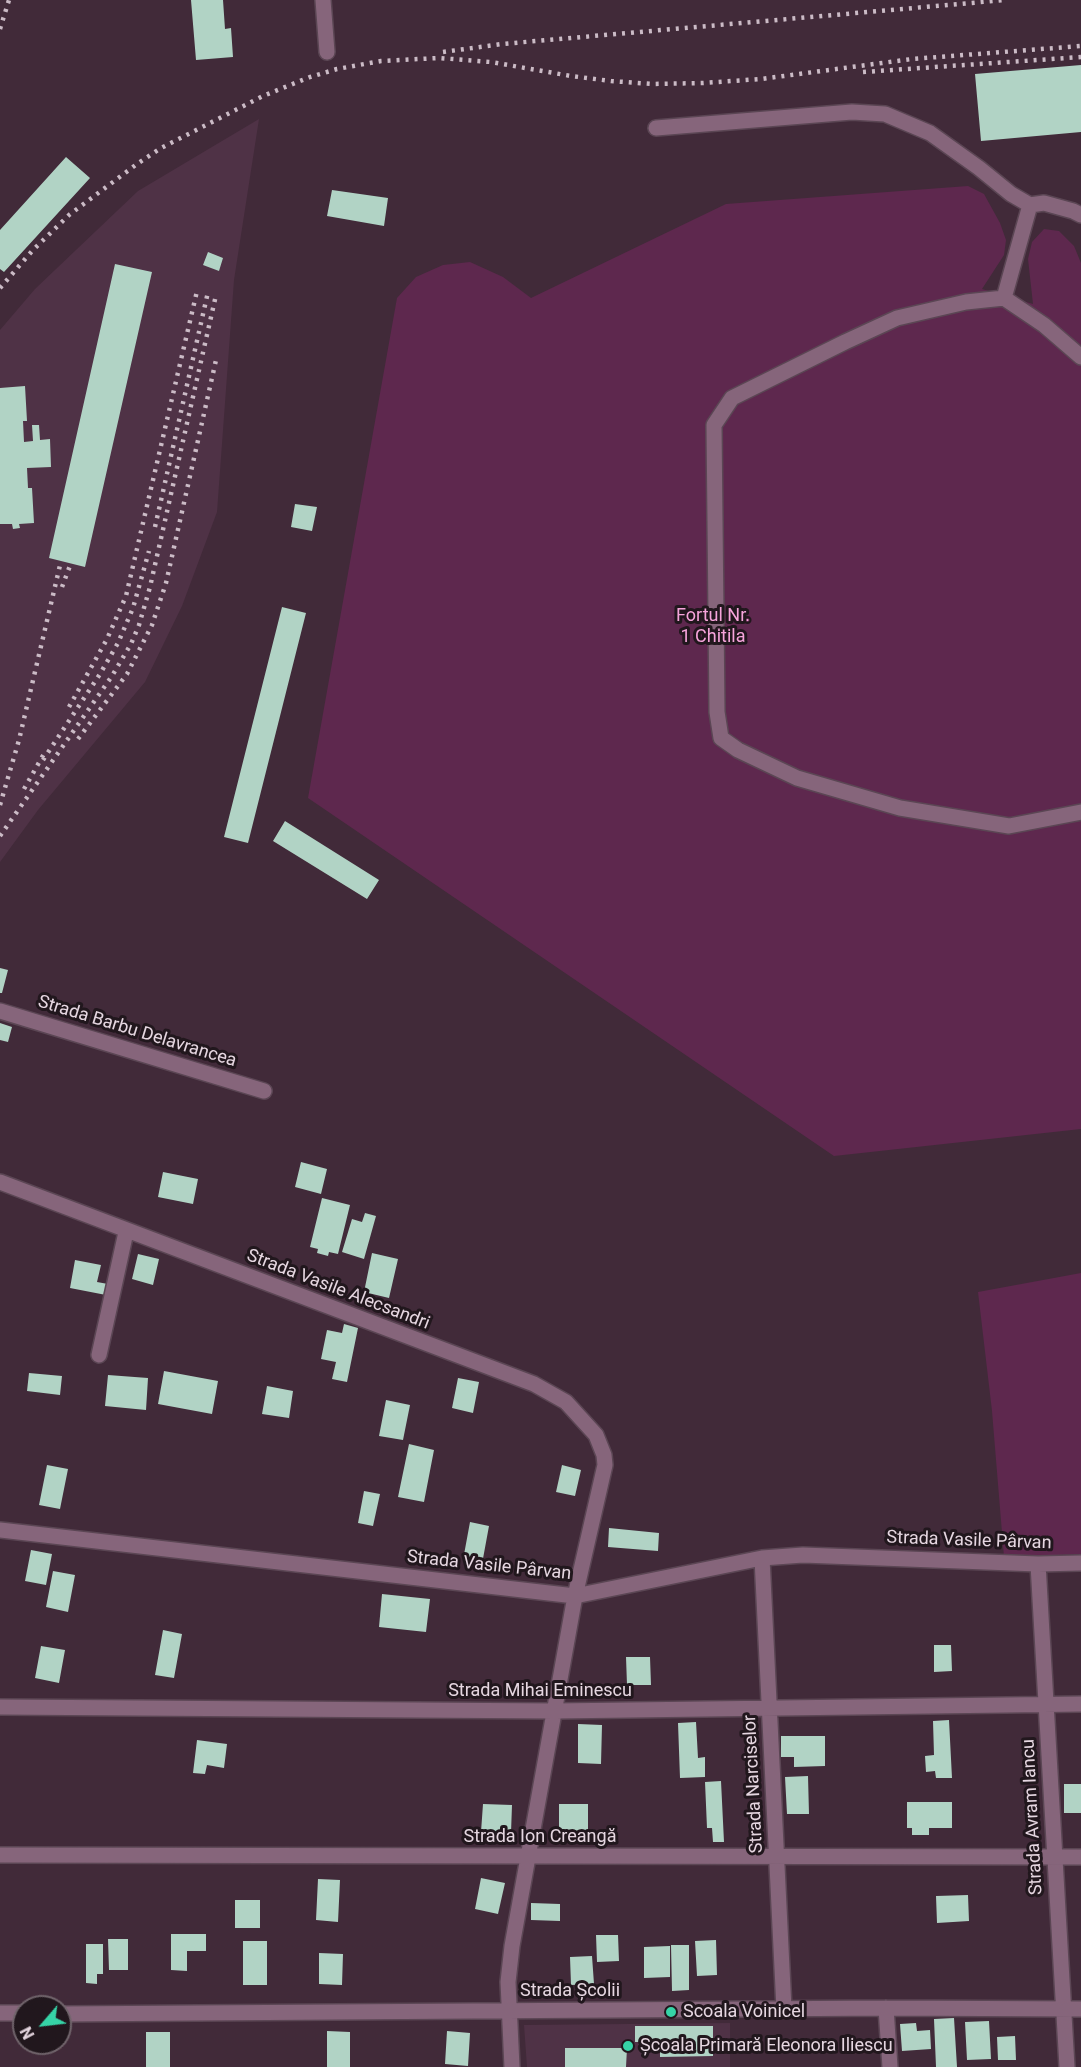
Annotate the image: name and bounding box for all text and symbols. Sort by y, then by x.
park label: Fortul Nr. 1 Chitila [676,605,750,648]
street label: Strada Barbu Delavrancea [35,991,239,1073]
street label: Strada Vasile Alecsandri [243,1245,433,1335]
street label: Strada Vasile Pârvan [886,1527,1052,1555]
street label: Strada Vasile Pârvan [406,1547,572,1585]
street label: Strada Mihai Eminescu [448,1680,632,1702]
street label: Strada Narciselor [740,1714,768,1854]
street label: Strada Avram Iancu [1018,1738,1048,1896]
street label: Strada Ion Creangă [464,1826,616,1848]
street label: Strada Școlii [520,1980,620,2002]
north arrow [12,1995,72,2055]
place label: Scoala Voinicel [683,2001,805,2023]
marker: Scoala Voinicel [664,2005,678,2019]
text: N [16,2023,38,2042]
place label: Școala Primară Eleonora Iliescu [640,2035,893,2057]
marker: Școala Primară Eleonora Iliescu [621,2039,635,2053]

